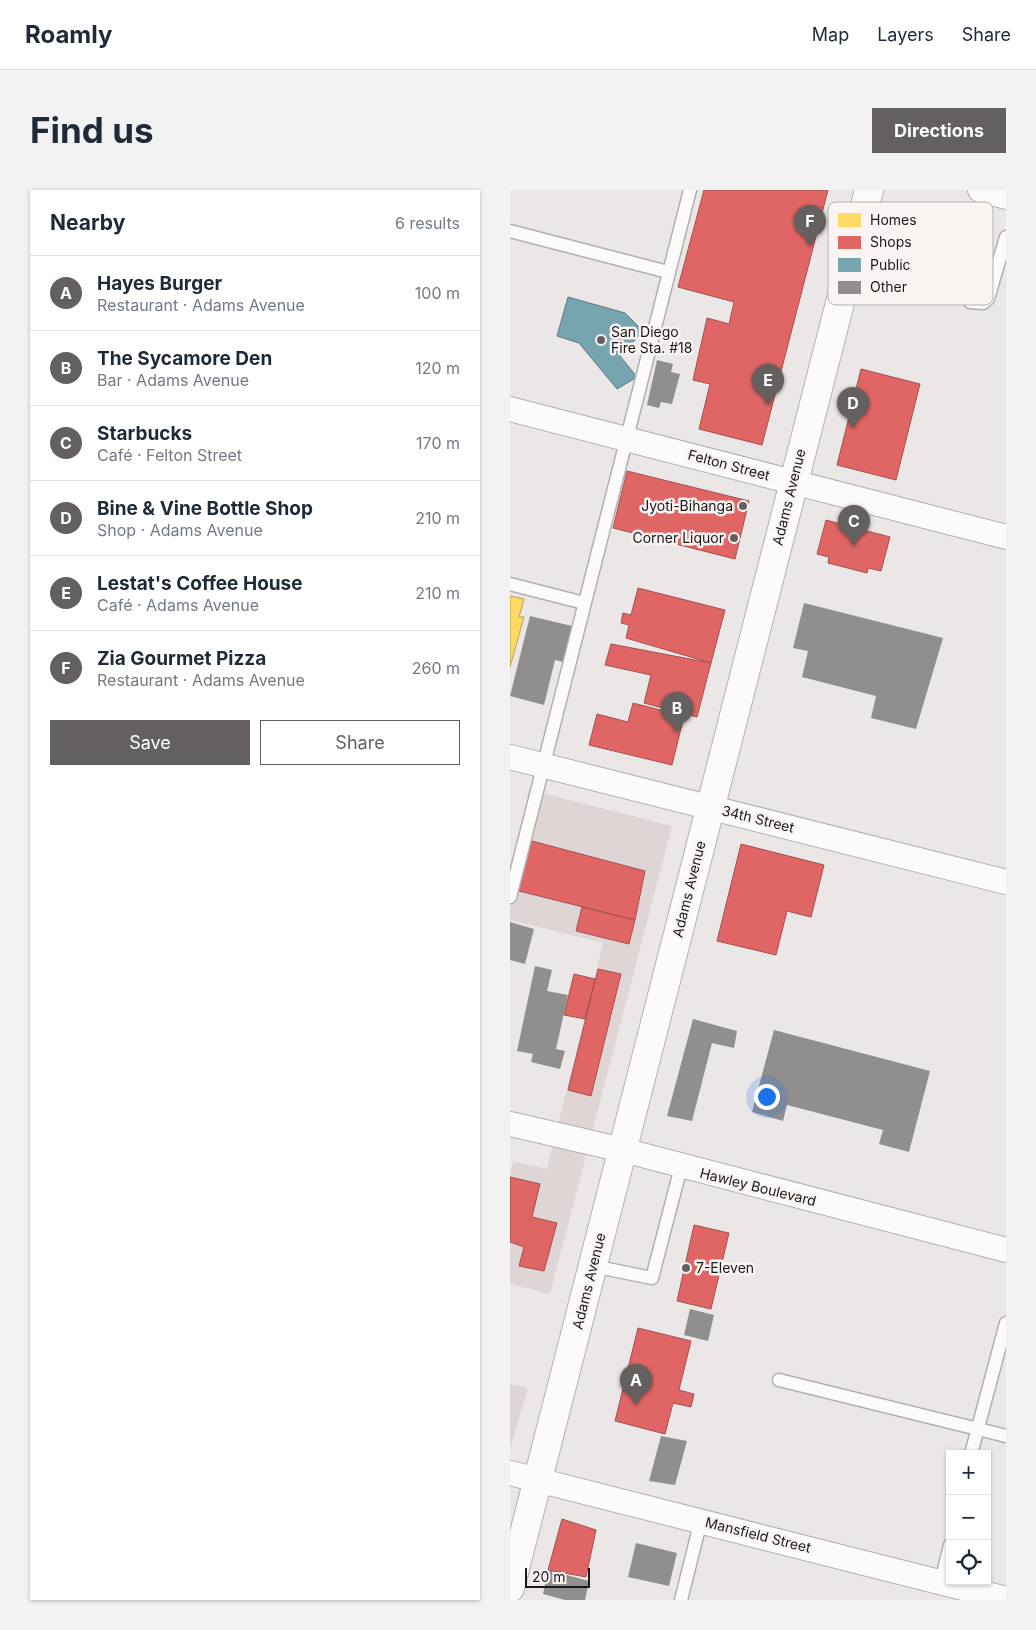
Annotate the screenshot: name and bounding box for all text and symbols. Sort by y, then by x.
text: Roamly [25,20,112,49]
text: Map [812,24,849,45]
text: Layers [877,24,934,45]
text: Share [962,24,1011,45]
button: Directions [872,108,1006,153]
text: Find us [30,109,154,151]
legend [828,202,993,305]
pin: F [794,205,826,246]
text: Nearby [50,210,125,235]
text: Homes [870,211,917,228]
text: 6 results [395,213,460,233]
text: Shops [870,233,912,250]
text: Public [870,256,911,273]
text: Hayes Burger [97,272,222,295]
text: Other [870,278,907,295]
text: A [60,283,72,303]
text: 100 m [415,283,460,303]
text: Restaurant · Adams Avenue [97,295,305,315]
place label: San Diego Fire Sta. #18 [611,323,692,356]
marker: San Diego Fire Sta. #18 [595,334,607,346]
text: The Sycamore Den [97,347,272,370]
text: B [61,358,71,378]
text: 120 m [415,358,460,378]
pin: E [752,364,784,405]
text: Bar · Adams Avenue [97,370,249,390]
pin: D [837,387,869,428]
text: Starbucks [97,422,192,445]
text: C [60,433,72,453]
text: 170 m [416,433,460,453]
text: Café · Felton Street [97,445,242,465]
street label: Felton Street [686,445,772,484]
street label: Adams Avenue [768,447,809,547]
text: Bine & Vine Bottle Shop [97,497,313,520]
place label: Jyoti-Bihanga [641,497,733,514]
marker: Jyoti-Bihanga [737,500,749,512]
pin: C [838,505,870,546]
text: D [60,508,72,528]
text: 210 m [415,508,460,528]
text: Shop · Adams Avenue [97,520,263,540]
place label: Corner Liquor [632,529,724,546]
marker: Corner Liquor [728,532,740,544]
text: Lestat's Coffee House [97,572,303,595]
text: E [61,583,71,603]
text: 210 m [415,583,460,603]
text: Café · Adams Avenue [97,595,259,615]
text: Zia Gourmet Pizza [97,647,266,670]
text: F [61,658,71,678]
text: 260 m [412,658,460,678]
text: Restaurant · Adams Avenue [97,670,305,690]
pin: B [661,692,693,733]
button: Save [50,720,250,765]
button: Share [260,720,460,765]
street label: 34th Street [720,801,796,836]
street label: Adams Avenue [668,839,709,939]
your location [754,1084,780,1110]
street label: Hawley Boulevard [698,1164,818,1209]
street label: Adams Avenue [568,1231,609,1331]
place label: 7-Eleven [696,1259,754,1276]
marker: 7-Eleven [680,1262,692,1274]
pin: A [620,1364,652,1405]
map controls [946,1450,991,1585]
button: + [946,1450,991,1495]
button: − [946,1495,991,1540]
street label: Mansfield Street [704,1513,813,1556]
button: locate [946,1540,991,1585]
scale bar [525,1565,590,1588]
text: 20 m [532,1568,566,1585]

